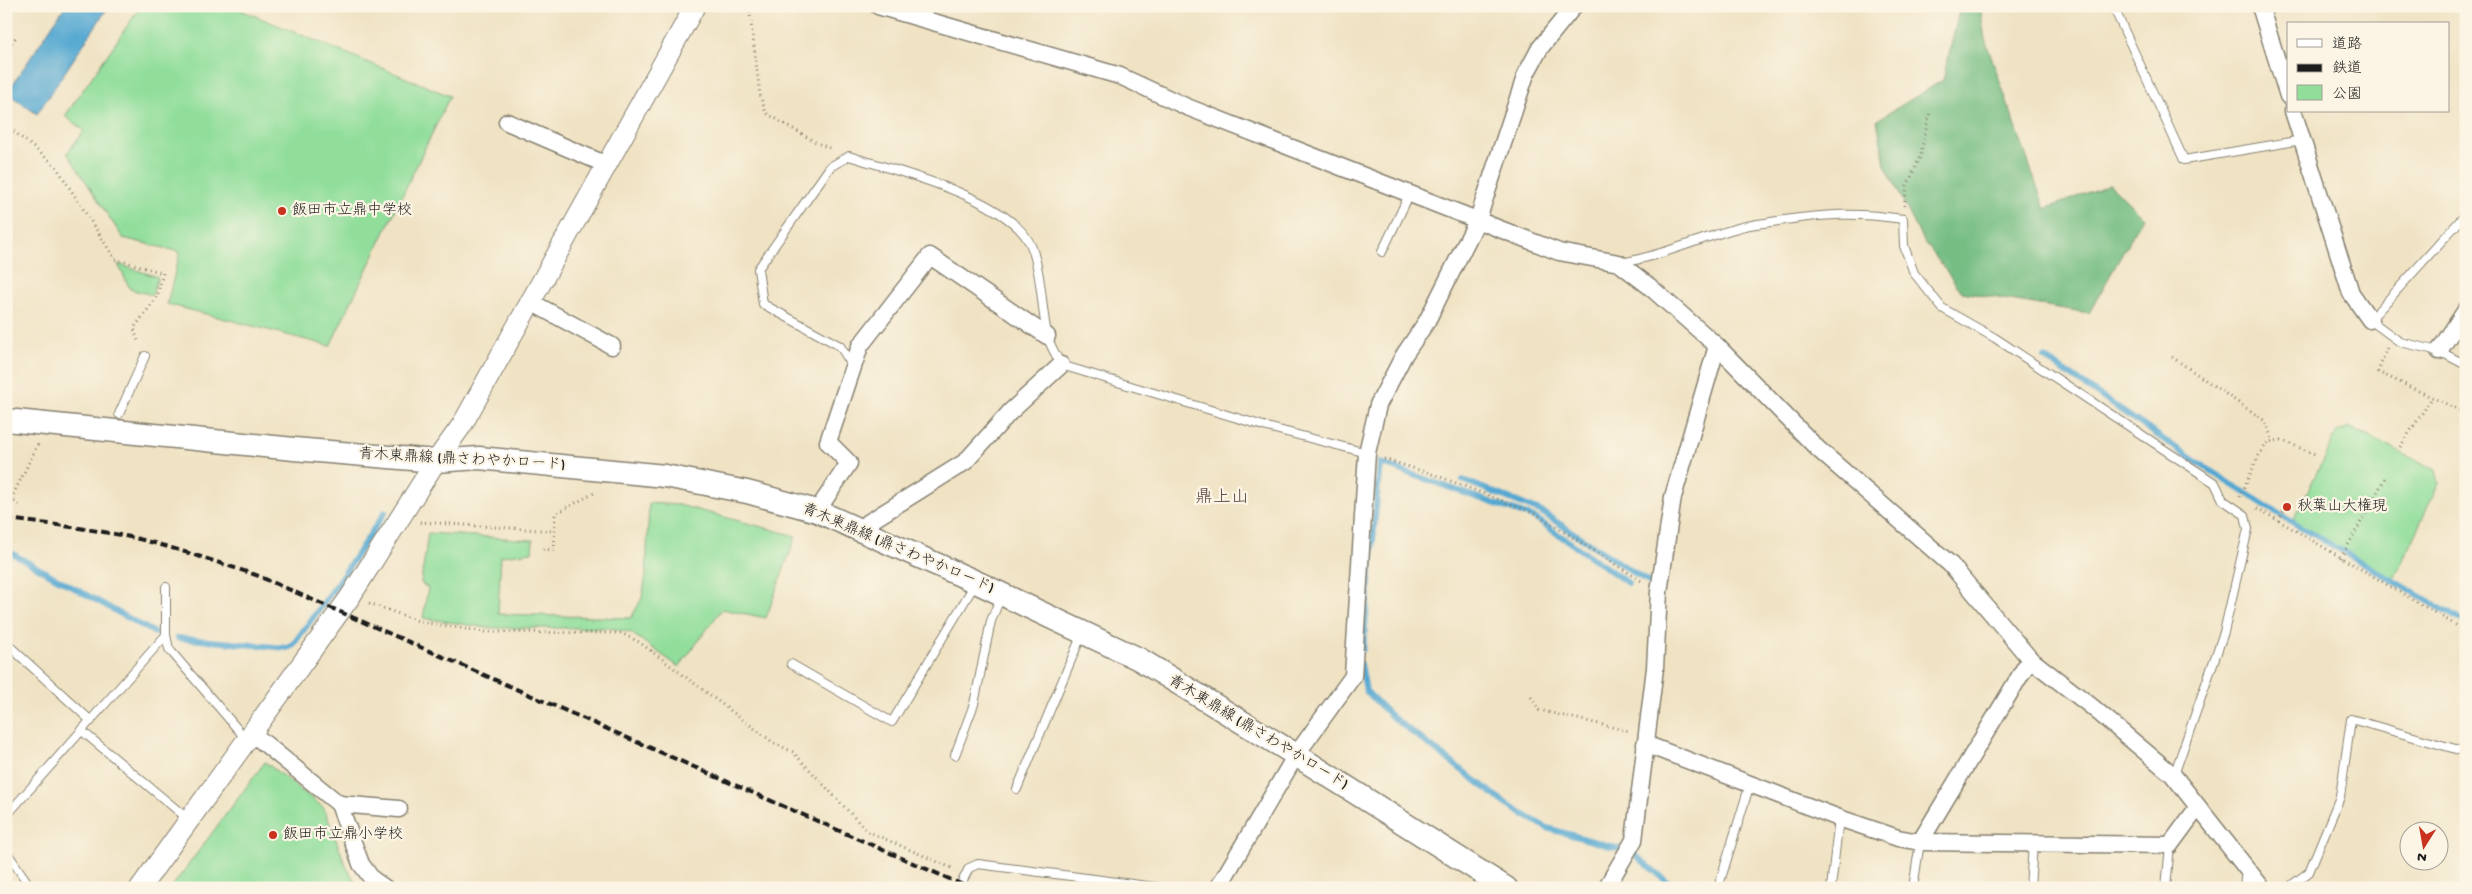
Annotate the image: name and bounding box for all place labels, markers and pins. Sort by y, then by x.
place label: 飯田市立鼎中学校 [292,201,412,220]
marker: 飯田市立鼎中学校 [276,205,288,217]
place label: 秋葉山大権現 [2297,497,2387,516]
marker: 秋葉山大権現 [2281,501,2293,513]
place label: 飯田市立鼎小学校 [283,826,403,844]
marker: 飯田市立鼎小学校 [267,829,279,841]

